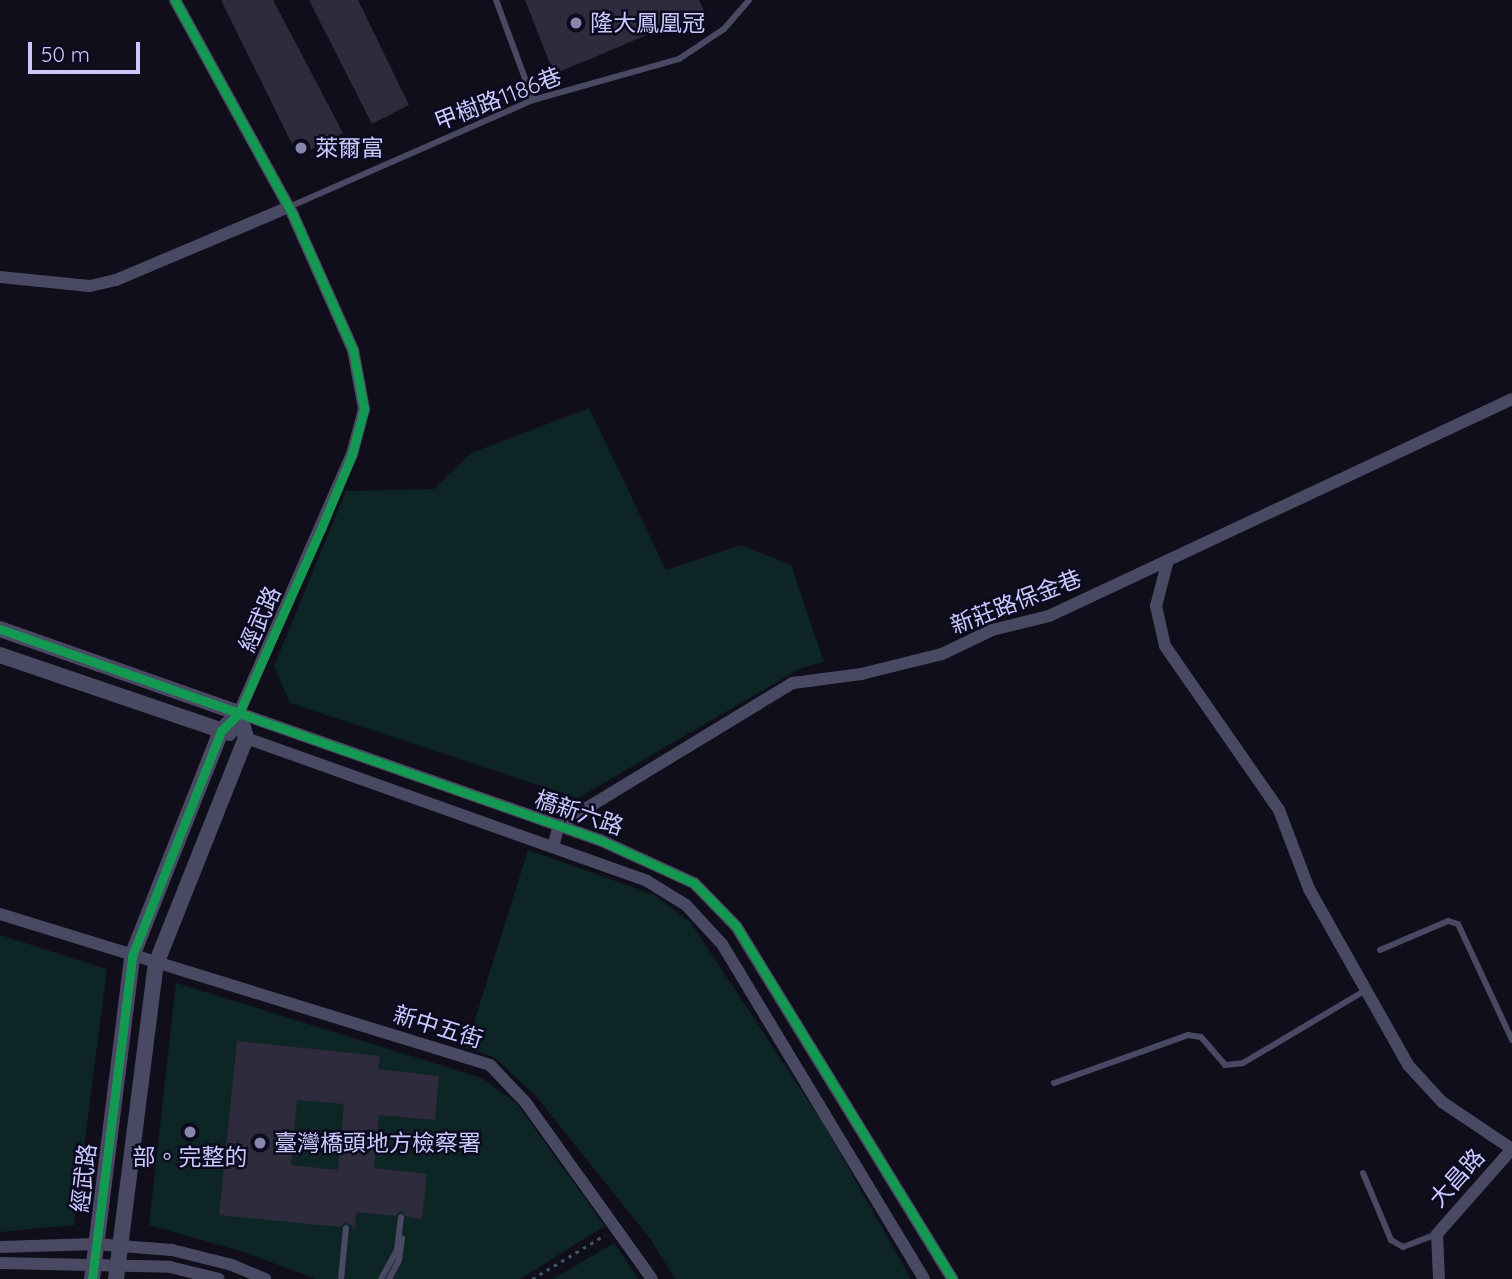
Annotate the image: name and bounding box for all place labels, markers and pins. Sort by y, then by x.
place label: 隆大鳳凰冠 [590,9,705,37]
marker: 隆大鳳凰冠 [568,15,584,31]
place label: 萊爾富 [315,134,384,162]
marker: 萊爾富 [293,140,309,156]
marker: 部。完整的 [182,1124,198,1140]
place label: 臺灣橋頭地方檢察署 [274,1129,481,1157]
marker: 臺灣橋頭地方檢察署 [252,1135,268,1151]
place label: 部。完整的 [133,1143,247,1171]

